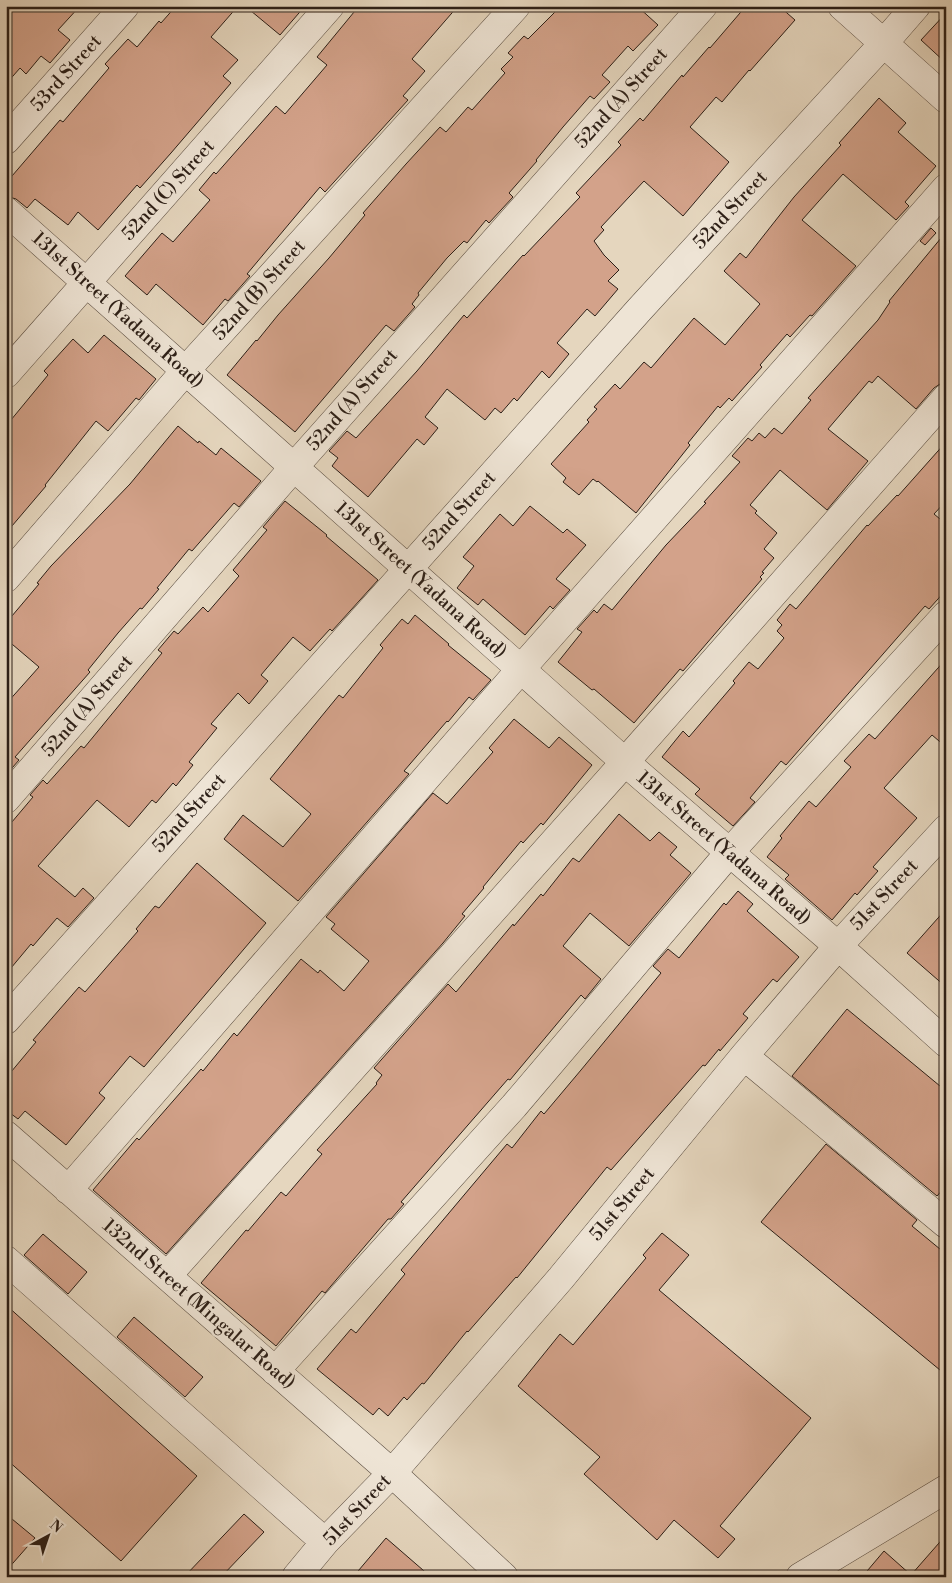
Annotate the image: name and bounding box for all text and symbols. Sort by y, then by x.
street label: 53rd Street [25,29,107,116]
street label: 52nd (A) Street [569,42,673,153]
street label: 52nd (C) Street [116,134,220,245]
street label: 52nd Street [687,165,773,254]
street label: 131st Street (Yadana Road) [27,226,209,394]
street label: 52nd (B) Street [207,234,311,346]
street label: 52nd (A) Street [301,344,403,456]
street label: 52nd Street [417,466,501,556]
street label: 131st Street (Yadana Road) [330,496,512,664]
street label: 52nd (A) Street [36,650,138,762]
street label: 131st Street (Yadana Road) [632,766,816,930]
street label: 52nd Street [147,768,231,858]
street label: 51st Street [845,854,923,936]
street label: 51st Street [584,1162,660,1246]
street label: 132nd Street (Mingalar Road) [98,1214,300,1394]
street label: 51st Street [318,1469,396,1551]
north arrow [22,1510,72,1560]
text: N [46,1516,66,1537]

